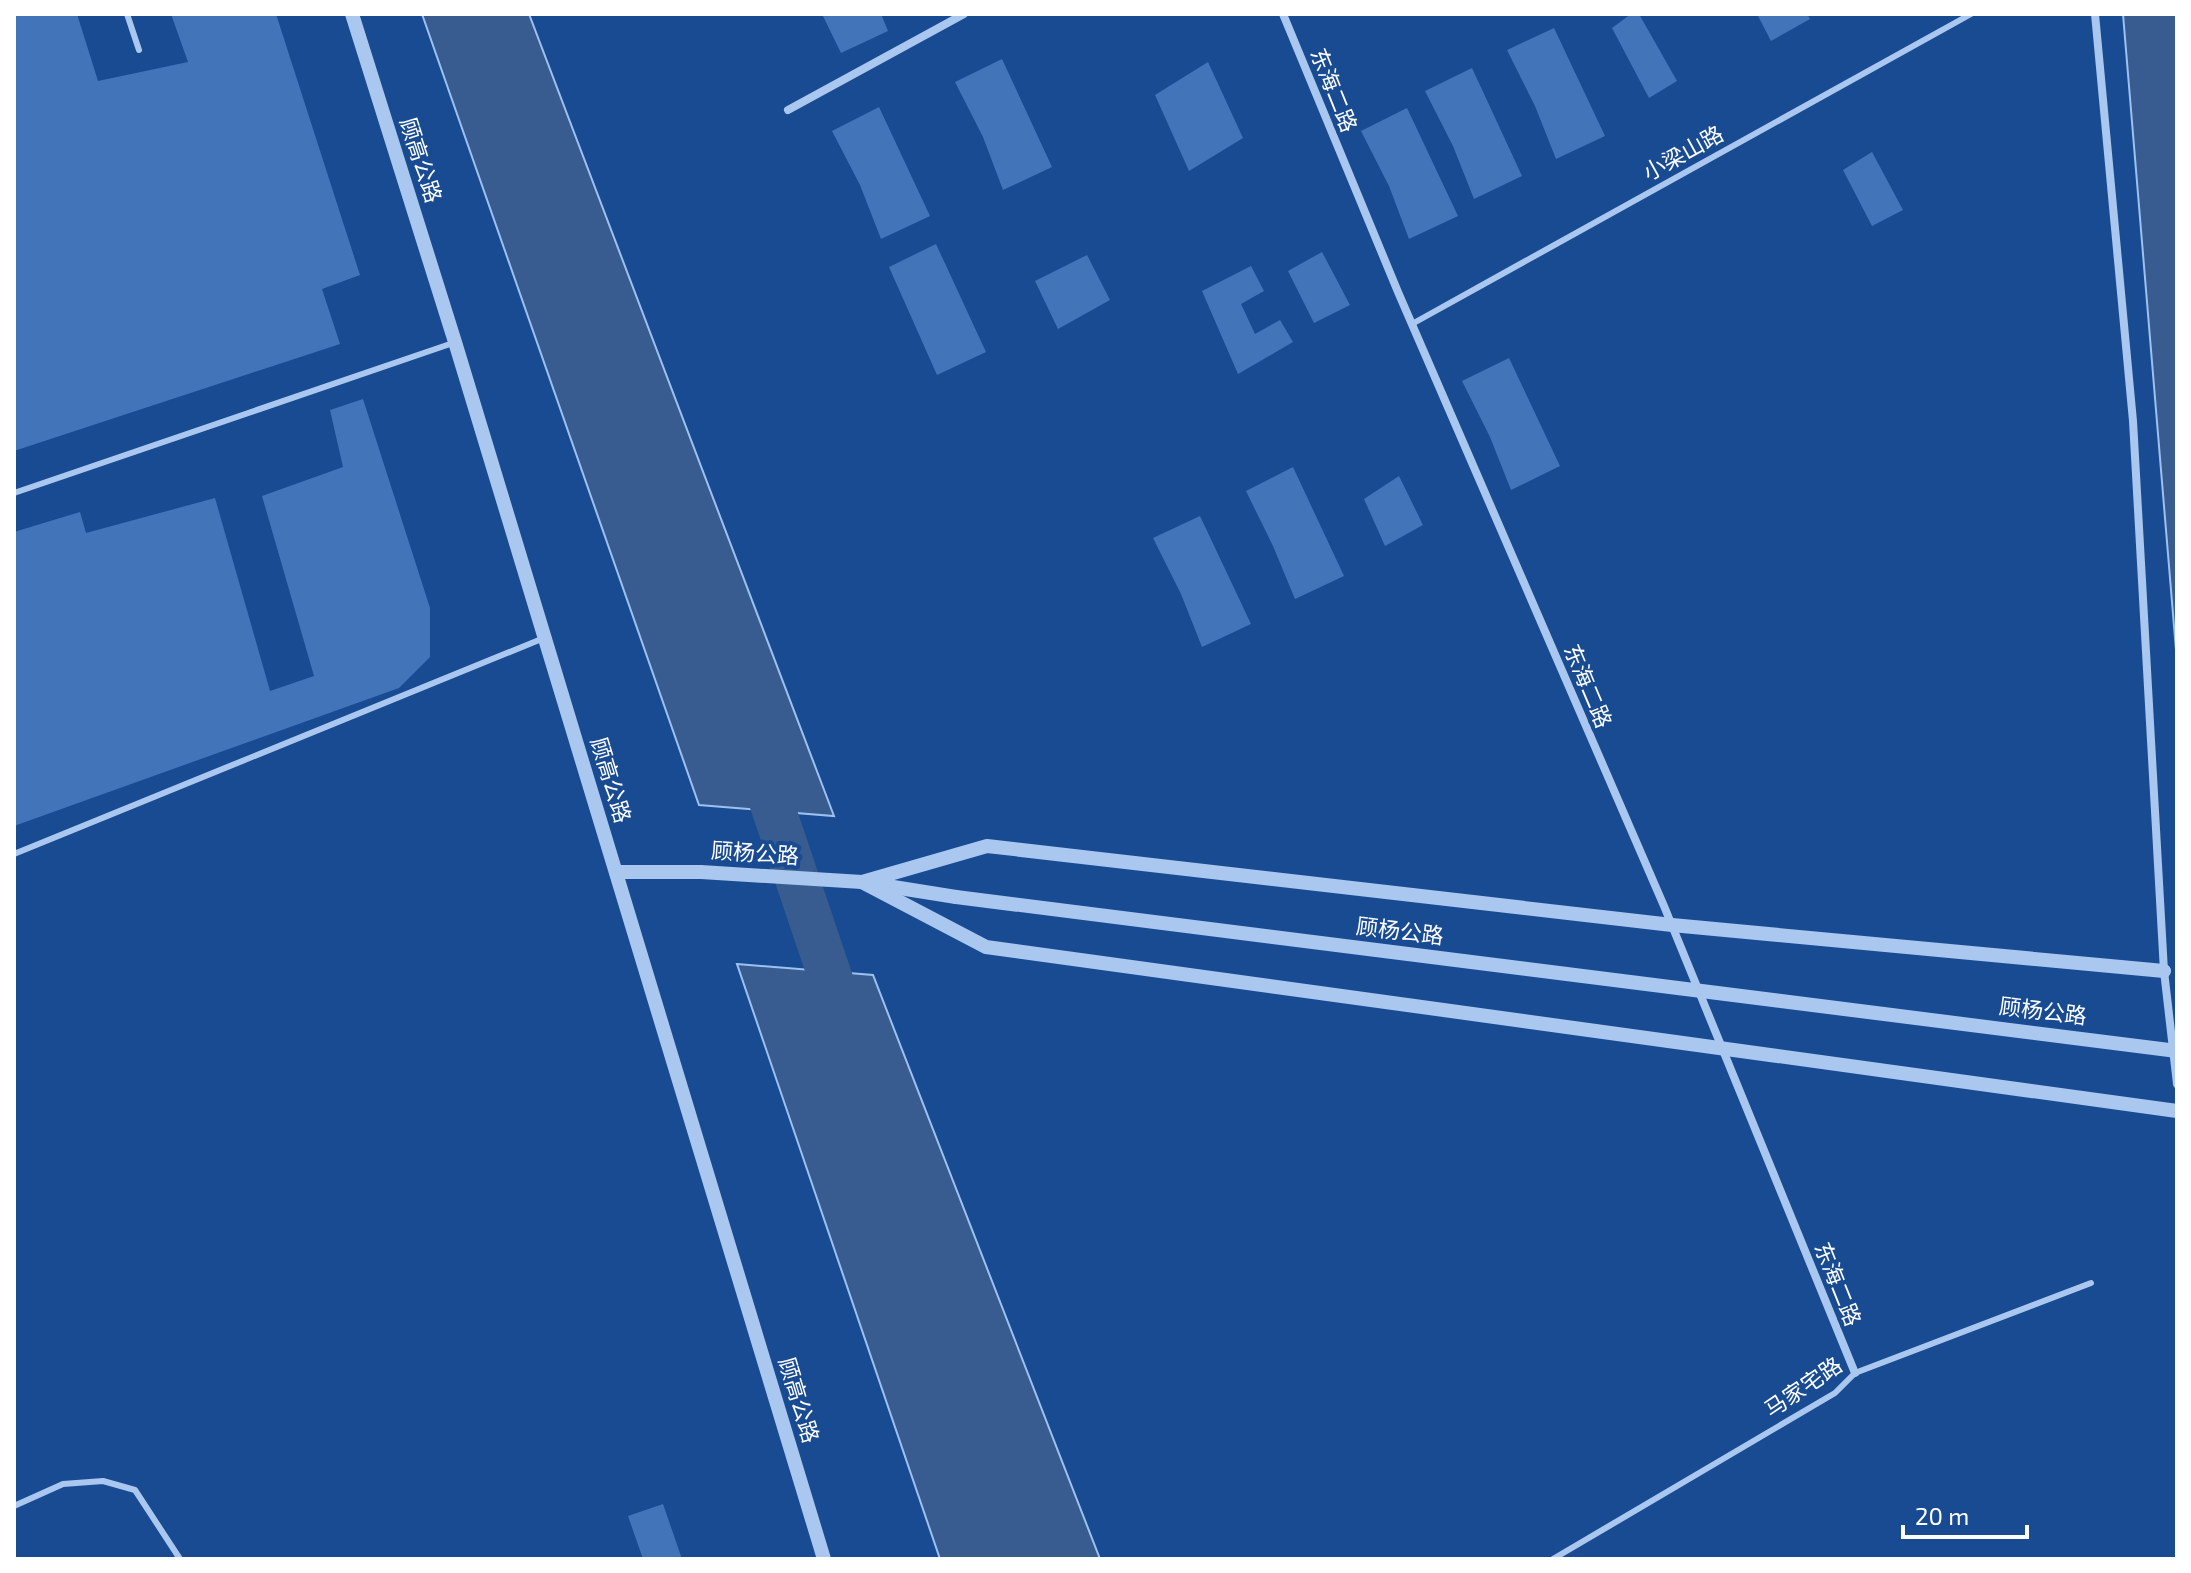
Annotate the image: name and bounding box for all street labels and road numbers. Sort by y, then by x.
street label: 东海二路 [1306,44,1363,135]
street label: 顾高公路 [396,114,448,206]
street label: 小梁山路 [1638,119,1727,185]
street label: 东海二路 [1560,640,1618,731]
street label: 顾高公路 [587,734,637,826]
street label: 顾杨公路 [710,836,800,868]
street label: 顾杨公路 [1355,912,1445,948]
street label: 顾杨公路 [1998,992,2088,1028]
street label: 东海二路 [1810,1238,1867,1329]
street label: 马家宅路 [1759,1351,1846,1422]
street label: 顾高公路 [775,1354,825,1446]

